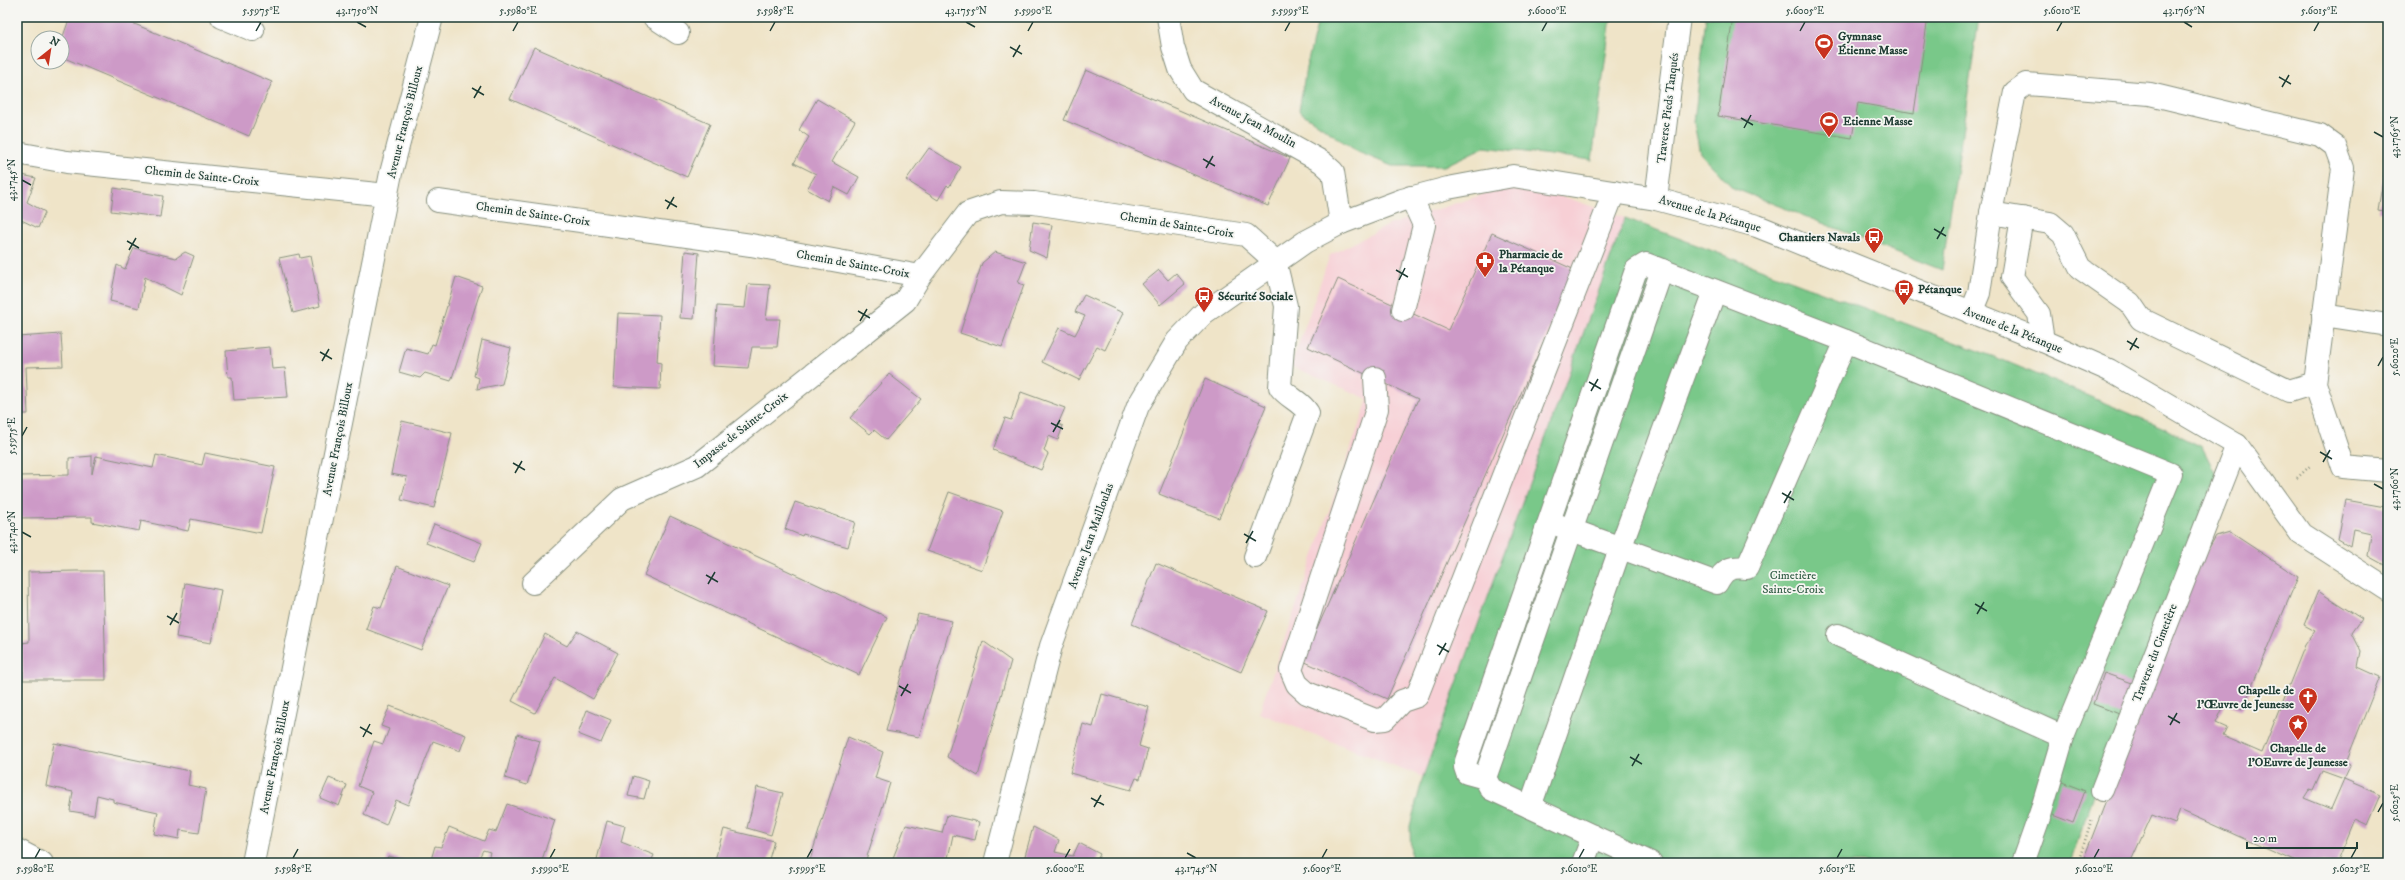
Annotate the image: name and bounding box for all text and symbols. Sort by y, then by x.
text: 5.5975°E [242,5,280,17]
text: 43.1750°N [336,5,378,17]
text: 5.5980°E [499,5,537,17]
text: 5.5985°E [756,5,794,17]
text: 43.1755°N [945,5,987,17]
text: 5.5990°E [1014,5,1052,17]
text: 5.5995°E [1271,5,1309,17]
text: 5.6000°E [1528,5,1566,17]
text: 5.6005°E [1786,5,1824,17]
text: 5.6010°E [2044,5,2080,17]
text: 43.1765°N [2163,5,2205,17]
text: 5.6015°E [2301,5,2337,17]
place label: Gymnase Étienne Masse [1838,29,1908,58]
north arrow [30,30,70,70]
sports icon: Gymnase Étienne Masse [1813,32,1835,60]
text: N [47,34,62,51]
street label: Traverse Pieds Tanqués [1654,52,1682,164]
street label: Avenue François Billoux [384,64,426,180]
street label: Avenue Jean Moulin [1207,93,1300,152]
sports icon: Etienne Masse [1818,110,1840,138]
place label: Etienne Masse [1843,114,1913,129]
text: 43.1765°N [2389,116,2401,158]
text: 43.1745°N [6,159,18,201]
street label: Chemin de Sainte-Croix [144,163,260,189]
street label: Avenue de la Pétanque [1657,192,1763,236]
street label: Chemin de Sainte-Croix [475,199,591,229]
street label: Chemin de Sainte-Croix [1119,209,1235,241]
bus stop icon: Chantiers Navals [1863,226,1885,254]
place label: Chantiers Navals [1779,230,1860,245]
street label: Chemin de Sainte-Croix [795,247,911,281]
place label: Pharmacie de la Pétanque [1498,247,1563,276]
pharmacy icon: Pharmacie de la Pétanque [1474,250,1496,278]
bus stop icon: Pétanque [1893,278,1915,306]
place label: Pétanque [1918,282,1962,297]
bus stop icon: Sécurité Sociale [1193,285,1215,313]
place label: Sécurité Sociale [1218,289,1293,304]
street label: Avenue de la Pétanque [1961,303,2065,357]
text: 5.6020°E [2389,338,2401,376]
street label: Avenue François Billoux [320,381,356,497]
street label: Impasse de Sainte-Croix [691,388,791,472]
text: 5.5975°E [6,417,18,455]
text: 43.1760°N [2389,468,2401,510]
street label: Avenue Jean Mailloulas [1065,481,1117,591]
text: 43.1740°N [6,510,18,554]
park label: Cimetière Sainte-Croix [1762,568,1824,597]
street label: Traverse du Cimetière [2129,602,2181,704]
place label: Chapelle de l'Œuvre de Jeunesse [2196,683,2294,712]
church icon: Chapelle de l'Œuvre de Jeunesse [2297,686,2319,714]
street label: Avenue François Billoux [257,699,293,815]
place icon: Chapelle de l'OEuvre de Jeunesse [2287,713,2309,741]
place label: Chapelle de l'OEuvre de Jeunesse [2247,741,2348,770]
text: 5.6025°E [2389,784,2401,822]
scale bar [2247,824,2357,850]
text: 20 m [2253,831,2277,846]
text: 5.5980°E [16,863,54,875]
text: 5.5985°E [274,863,312,875]
text: 5.5990°E [531,863,569,875]
text: 5.5995°E [788,863,826,875]
text: 5.6000°E [1046,863,1084,875]
text: 43.1745°N [1175,863,1217,875]
text: 5.6005°E [1303,863,1341,875]
text: 5.6010°E [1561,863,1597,875]
text: 5.6015°E [1819,863,1855,875]
text: 5.6020°E [2075,863,2113,875]
text: 5.6025°E [2332,863,2370,875]

